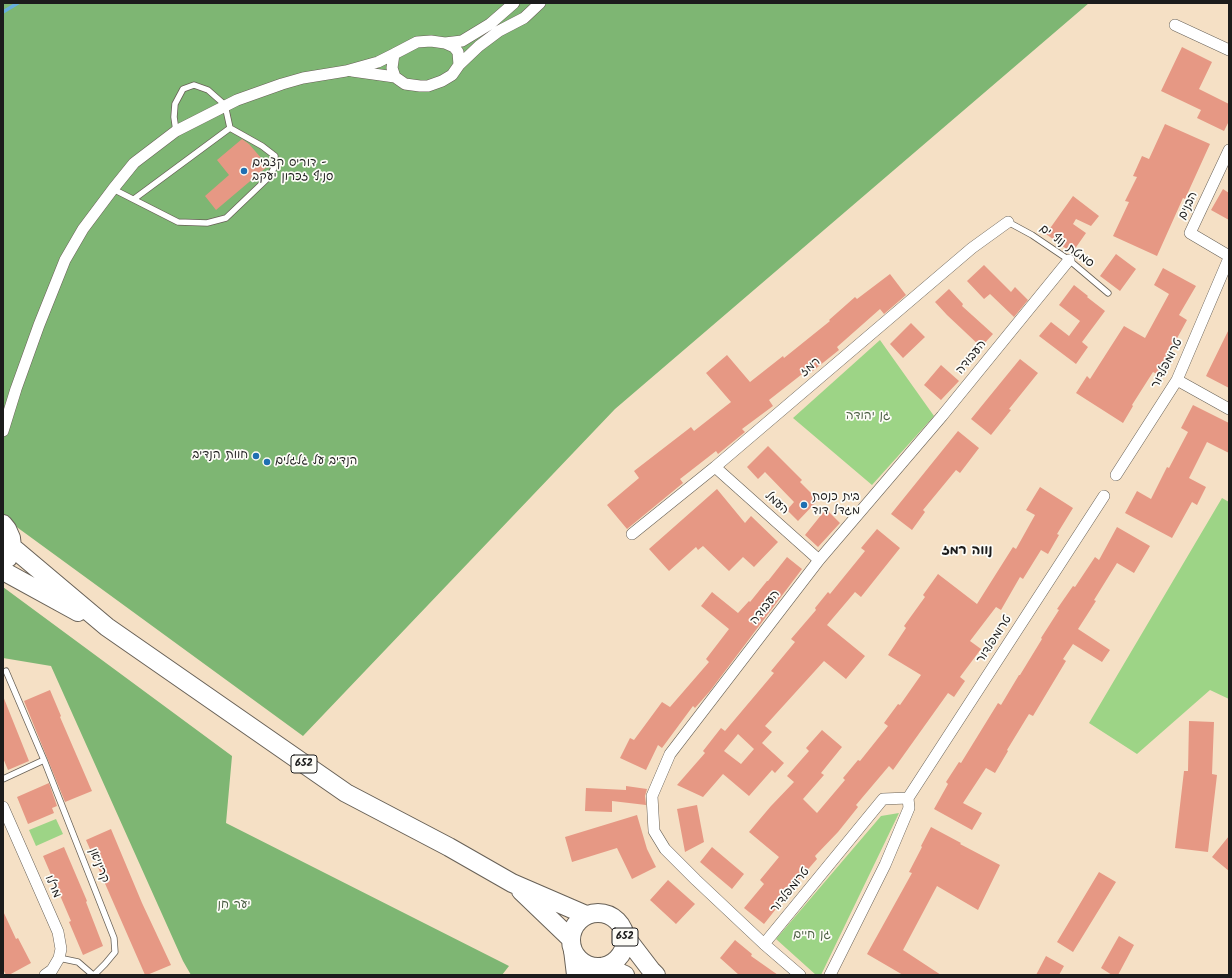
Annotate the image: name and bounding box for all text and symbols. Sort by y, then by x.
place label: דוריס קצבים - סניף זכרון יעקב [252,157,333,185]
marker: דוריס קצבים - סניף זכרון יעקב [239,166,249,176]
street label: הבנים [1176,190,1202,222]
street label: סמטת נוף ים [1036,222,1096,272]
street label: טרומפלדור [1149,337,1187,391]
street label: העבודה [954,338,990,378]
street label: רמז [798,355,824,381]
park label: גן יהודה [846,410,890,424]
place label: חוות הנדיב [192,449,248,463]
marker: חוות הנדיב [251,451,261,461]
place label: הנדיב על גלגלים [275,455,357,469]
marker: הנדיב על גלגלים [262,457,272,467]
street label: העמל [761,490,791,518]
place label: בית כנסת מגדל דוד [812,491,860,519]
marker: בית כנסת מגדל דוד [799,500,809,510]
district label: נווה רמז [942,544,992,560]
street label: העבודה [748,588,784,628]
street label: טרומפלדור [974,613,1016,667]
road number: 652 [291,755,317,773]
street label: קריניאן [85,847,111,885]
street label: טרומפלדור [768,865,814,917]
street label: מרלו [41,873,63,901]
park label: יער חן [218,899,250,913]
road number: 652 [612,928,638,946]
park label: גן חיים [793,929,831,943]

